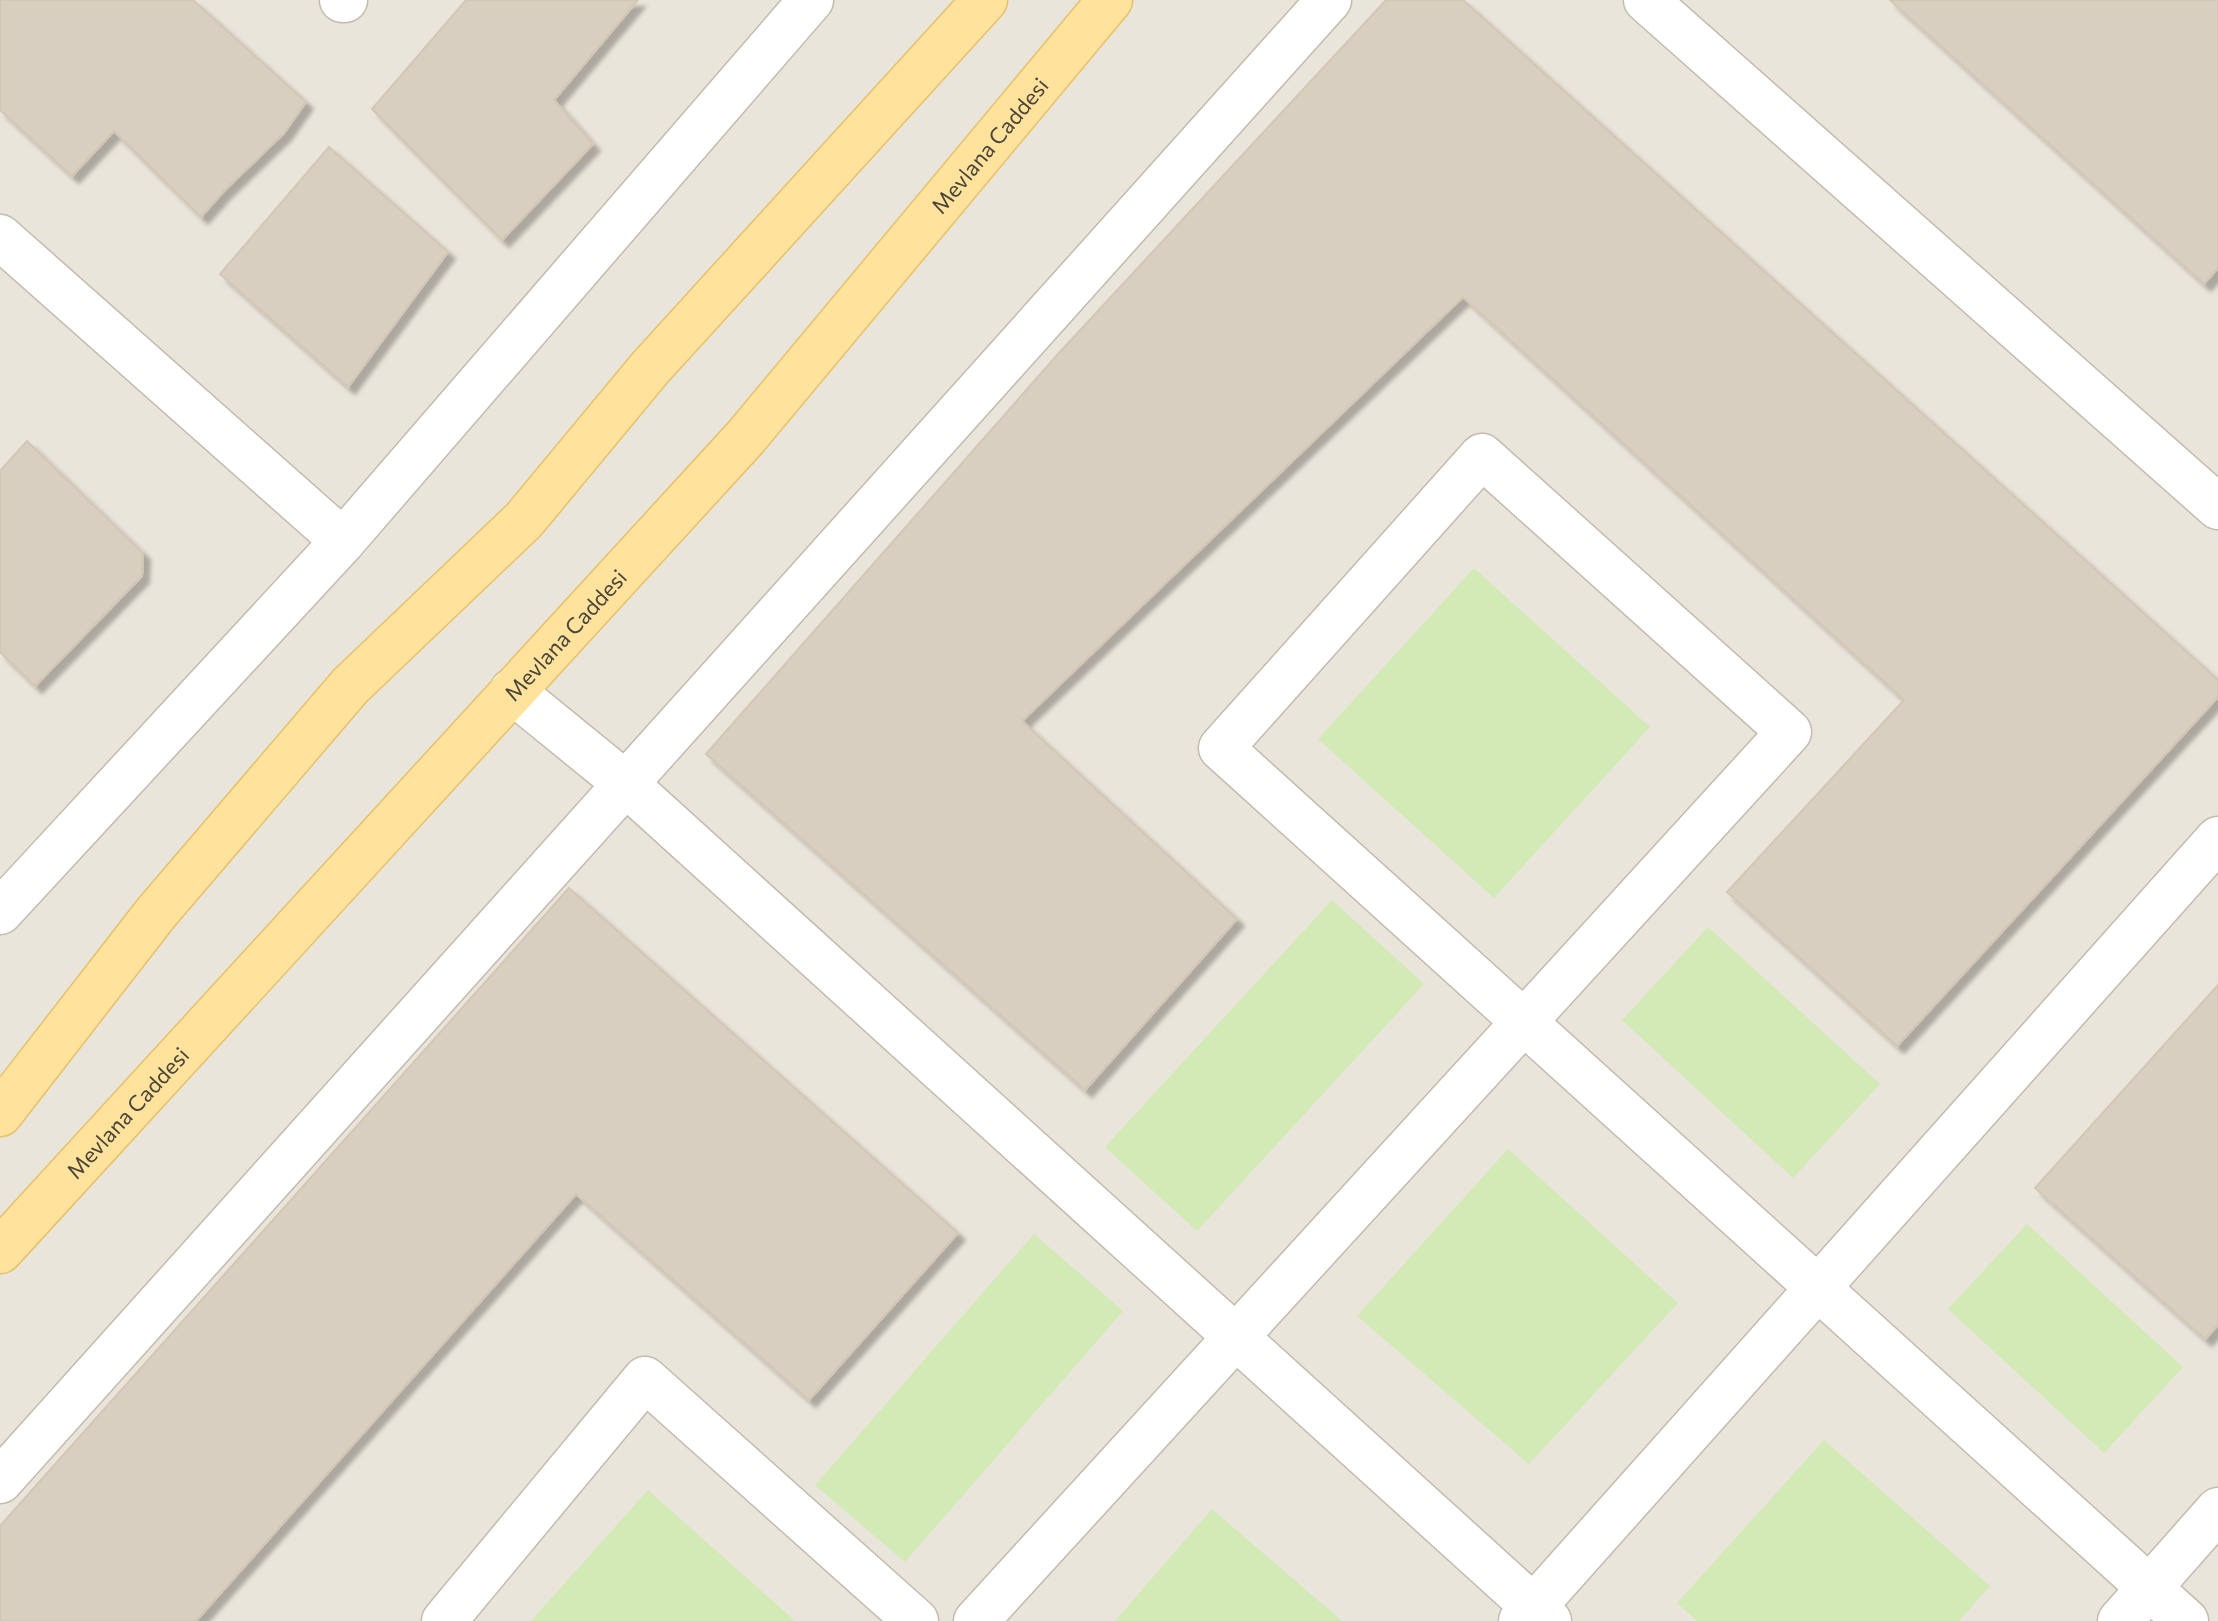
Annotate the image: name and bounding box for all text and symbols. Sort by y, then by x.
street label: Mevlana Caddesi [925,72,1053,218]
street label: Mevlana Caddesi [498,563,632,706]
street label: Mevlana Caddesi [60,1041,194,1184]

